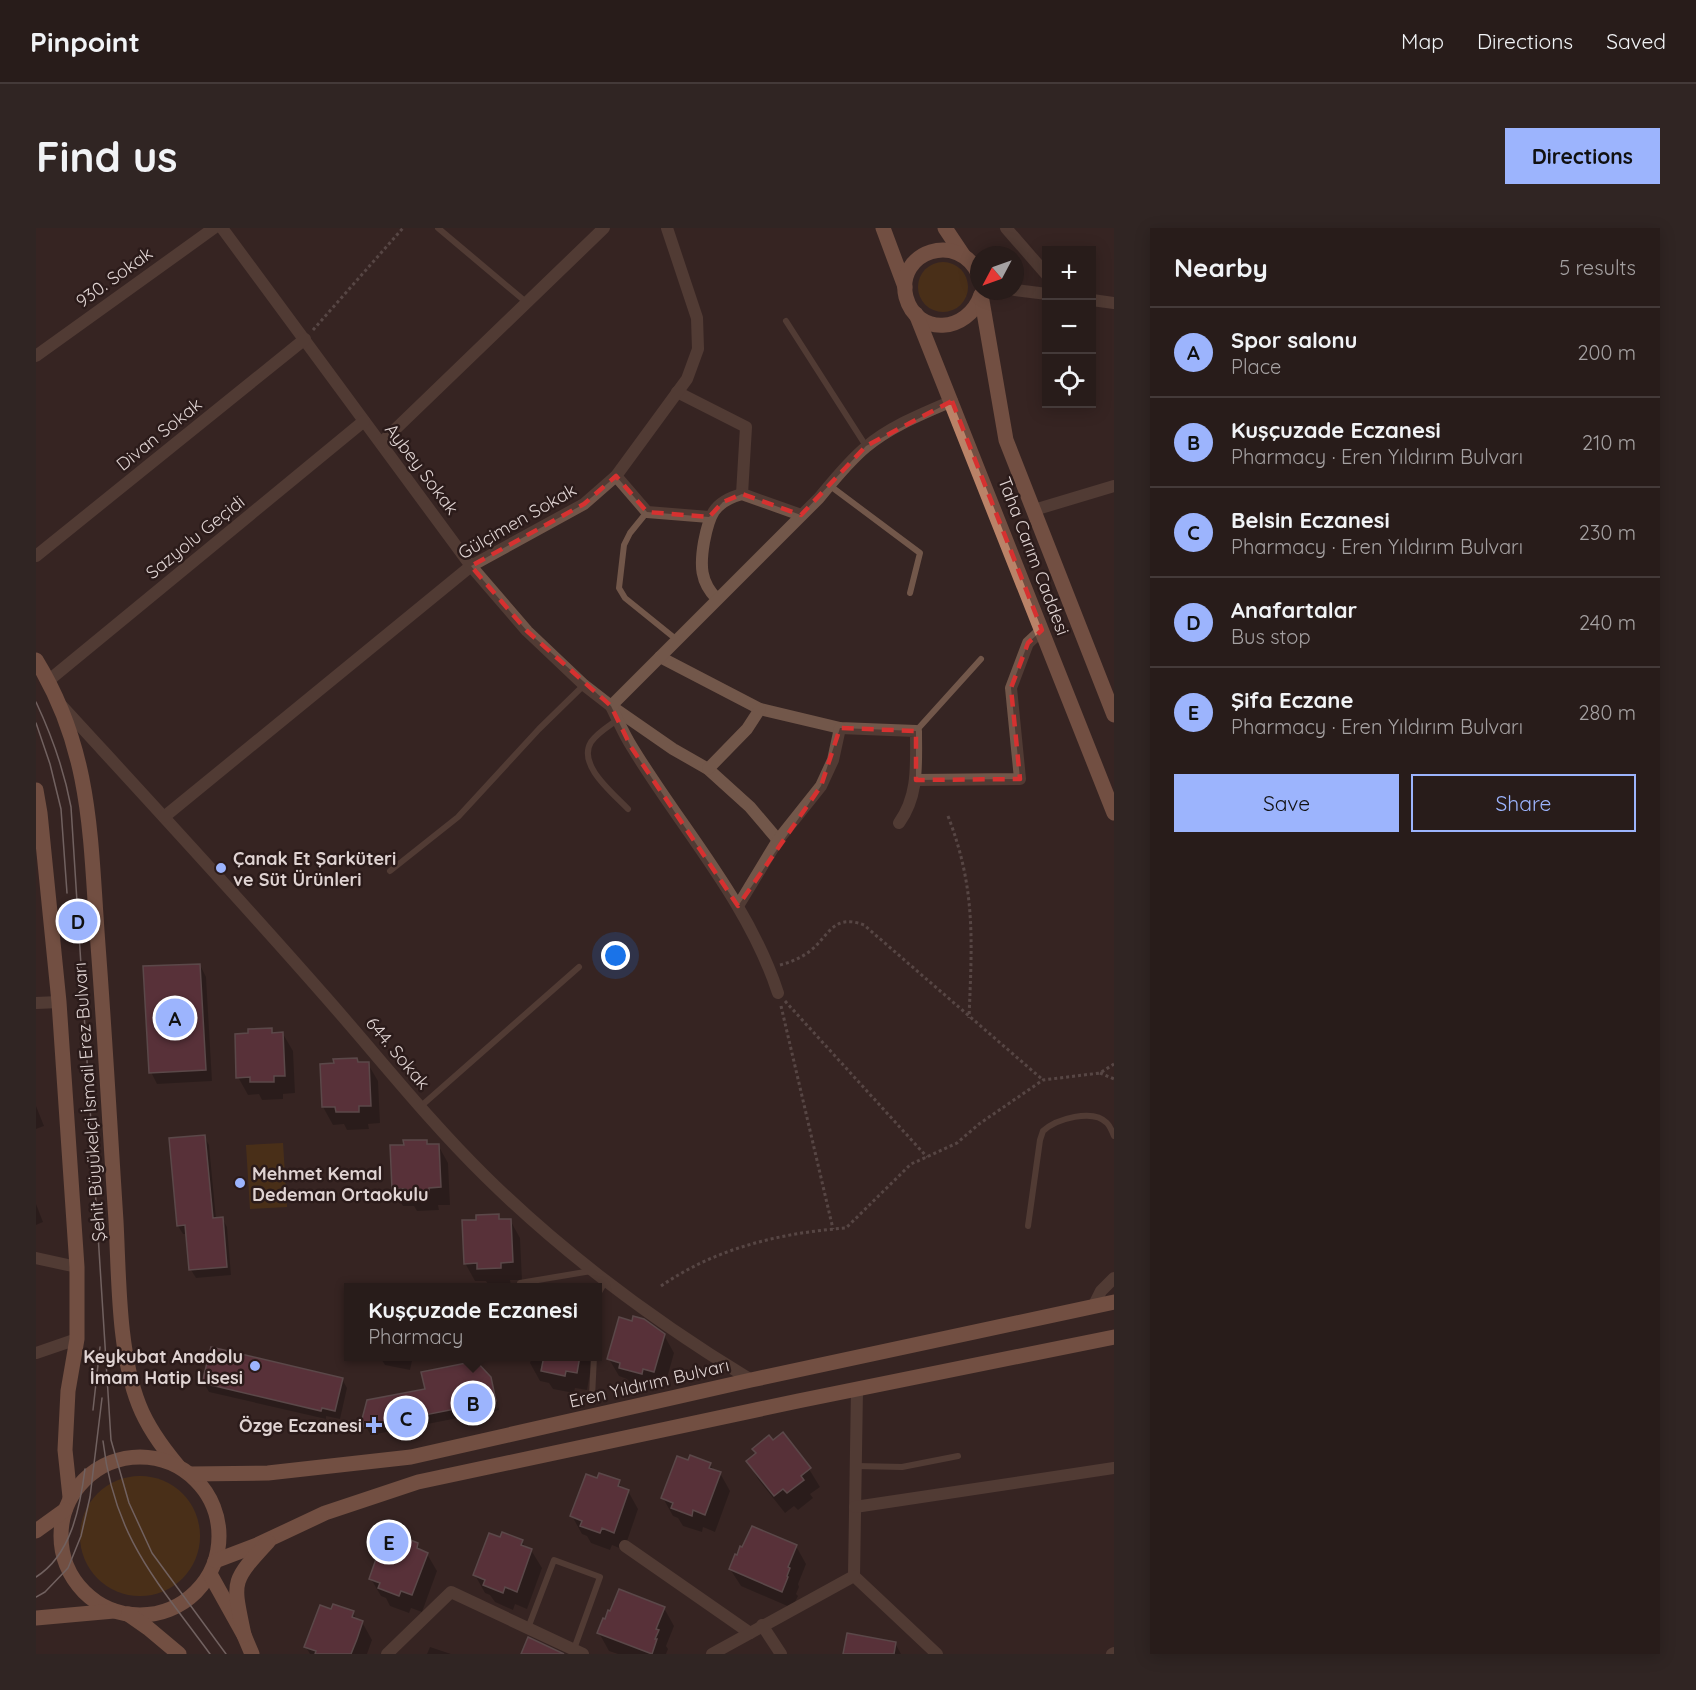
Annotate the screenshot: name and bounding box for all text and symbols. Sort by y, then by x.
text: Pinpoint [30,24,140,59]
text: Map [1401,28,1444,54]
text: Directions [1477,28,1573,54]
text: Saved [1606,28,1666,54]
button: Directions [1505,128,1660,184]
text: Find us [36,130,178,183]
street label: 930. Sokak [71,241,157,313]
north arrow [970,246,1024,300]
map controls [1042,246,1096,408]
button: + [1042,246,1096,300]
text: Nearby [1174,251,1268,284]
text: 5 results [1559,255,1636,280]
button: − [1042,300,1096,354]
text: Spor salonu [1231,326,1357,354]
text: A [1187,340,1200,365]
text: 200 m [1577,340,1636,365]
button: locate [1042,354,1096,408]
text: Place [1231,354,1281,379]
street label: Divan Sokak [112,392,206,476]
text: Kuşçuzade Eczanesi [1231,416,1441,444]
street label: Aybey Sokak [380,419,464,519]
text: B [1187,430,1200,455]
text: 210 m [1582,430,1636,455]
text: Pharmacy · Eren Yıldırım Bulvarı [1231,444,1523,469]
street label: Taha Carım Caddesi [993,474,1075,638]
street label: Gülçimen Sokak [454,478,580,564]
street label: Sazyolu Geçidi [141,490,249,584]
text: Belsin Eczanesi [1231,506,1390,534]
text: C [1187,520,1200,545]
text: 230 m [1579,520,1636,545]
text: Pharmacy · Eren Yıldırım Bulvarı [1231,534,1523,559]
text: Anafartalar [1231,596,1357,624]
text: D [1186,610,1201,635]
text: 240 m [1579,610,1636,635]
text: Bus stop [1231,624,1311,649]
text: Şifa Eczane [1231,686,1353,714]
text: E [1188,700,1199,725]
text: 280 m [1579,700,1636,725]
text: Pharmacy · Eren Yıldırım Bulvarı [1231,714,1523,739]
button: Save [1174,774,1399,832]
button: Share [1411,774,1636,832]
place label: Çanak Et Şarküteri ve Süt Ürünleri [233,847,396,891]
marker: Çanak Et Şarküteri ve Süt Ürünleri [214,861,228,875]
pin: D [58,898,98,944]
your location [601,941,630,970]
street label: Şehit Büyükelçi İsmail Erez Bulvarı [68,962,110,1242]
pin: A [156,996,194,1040]
street label: 644. Sokak [361,1012,435,1094]
place label: Mehmet Kemal Dedeman Ortaokulu [252,1162,429,1206]
marker: Mehmet Kemal Dedeman Ortaokulu [233,1176,247,1190]
popup [344,1283,602,1361]
text: Kuşçuzade Eczanesi [368,1296,578,1324]
text: Pharmacy [368,1324,463,1349]
place label: Keykubat Anadolu İmam Hatip Lisesi [83,1345,243,1389]
street label: Eren Yıldırım Bulvarı [567,1353,731,1413]
marker: Keykubat Anadolu İmam Hatip Lisesi [248,1359,262,1373]
pin: B [454,1380,492,1426]
pin: C [386,1396,425,1440]
place label: Özge Eczanesi [239,1414,362,1437]
marker: Özge Eczanesi [367,1418,381,1432]
pin: E [370,1520,408,1564]

